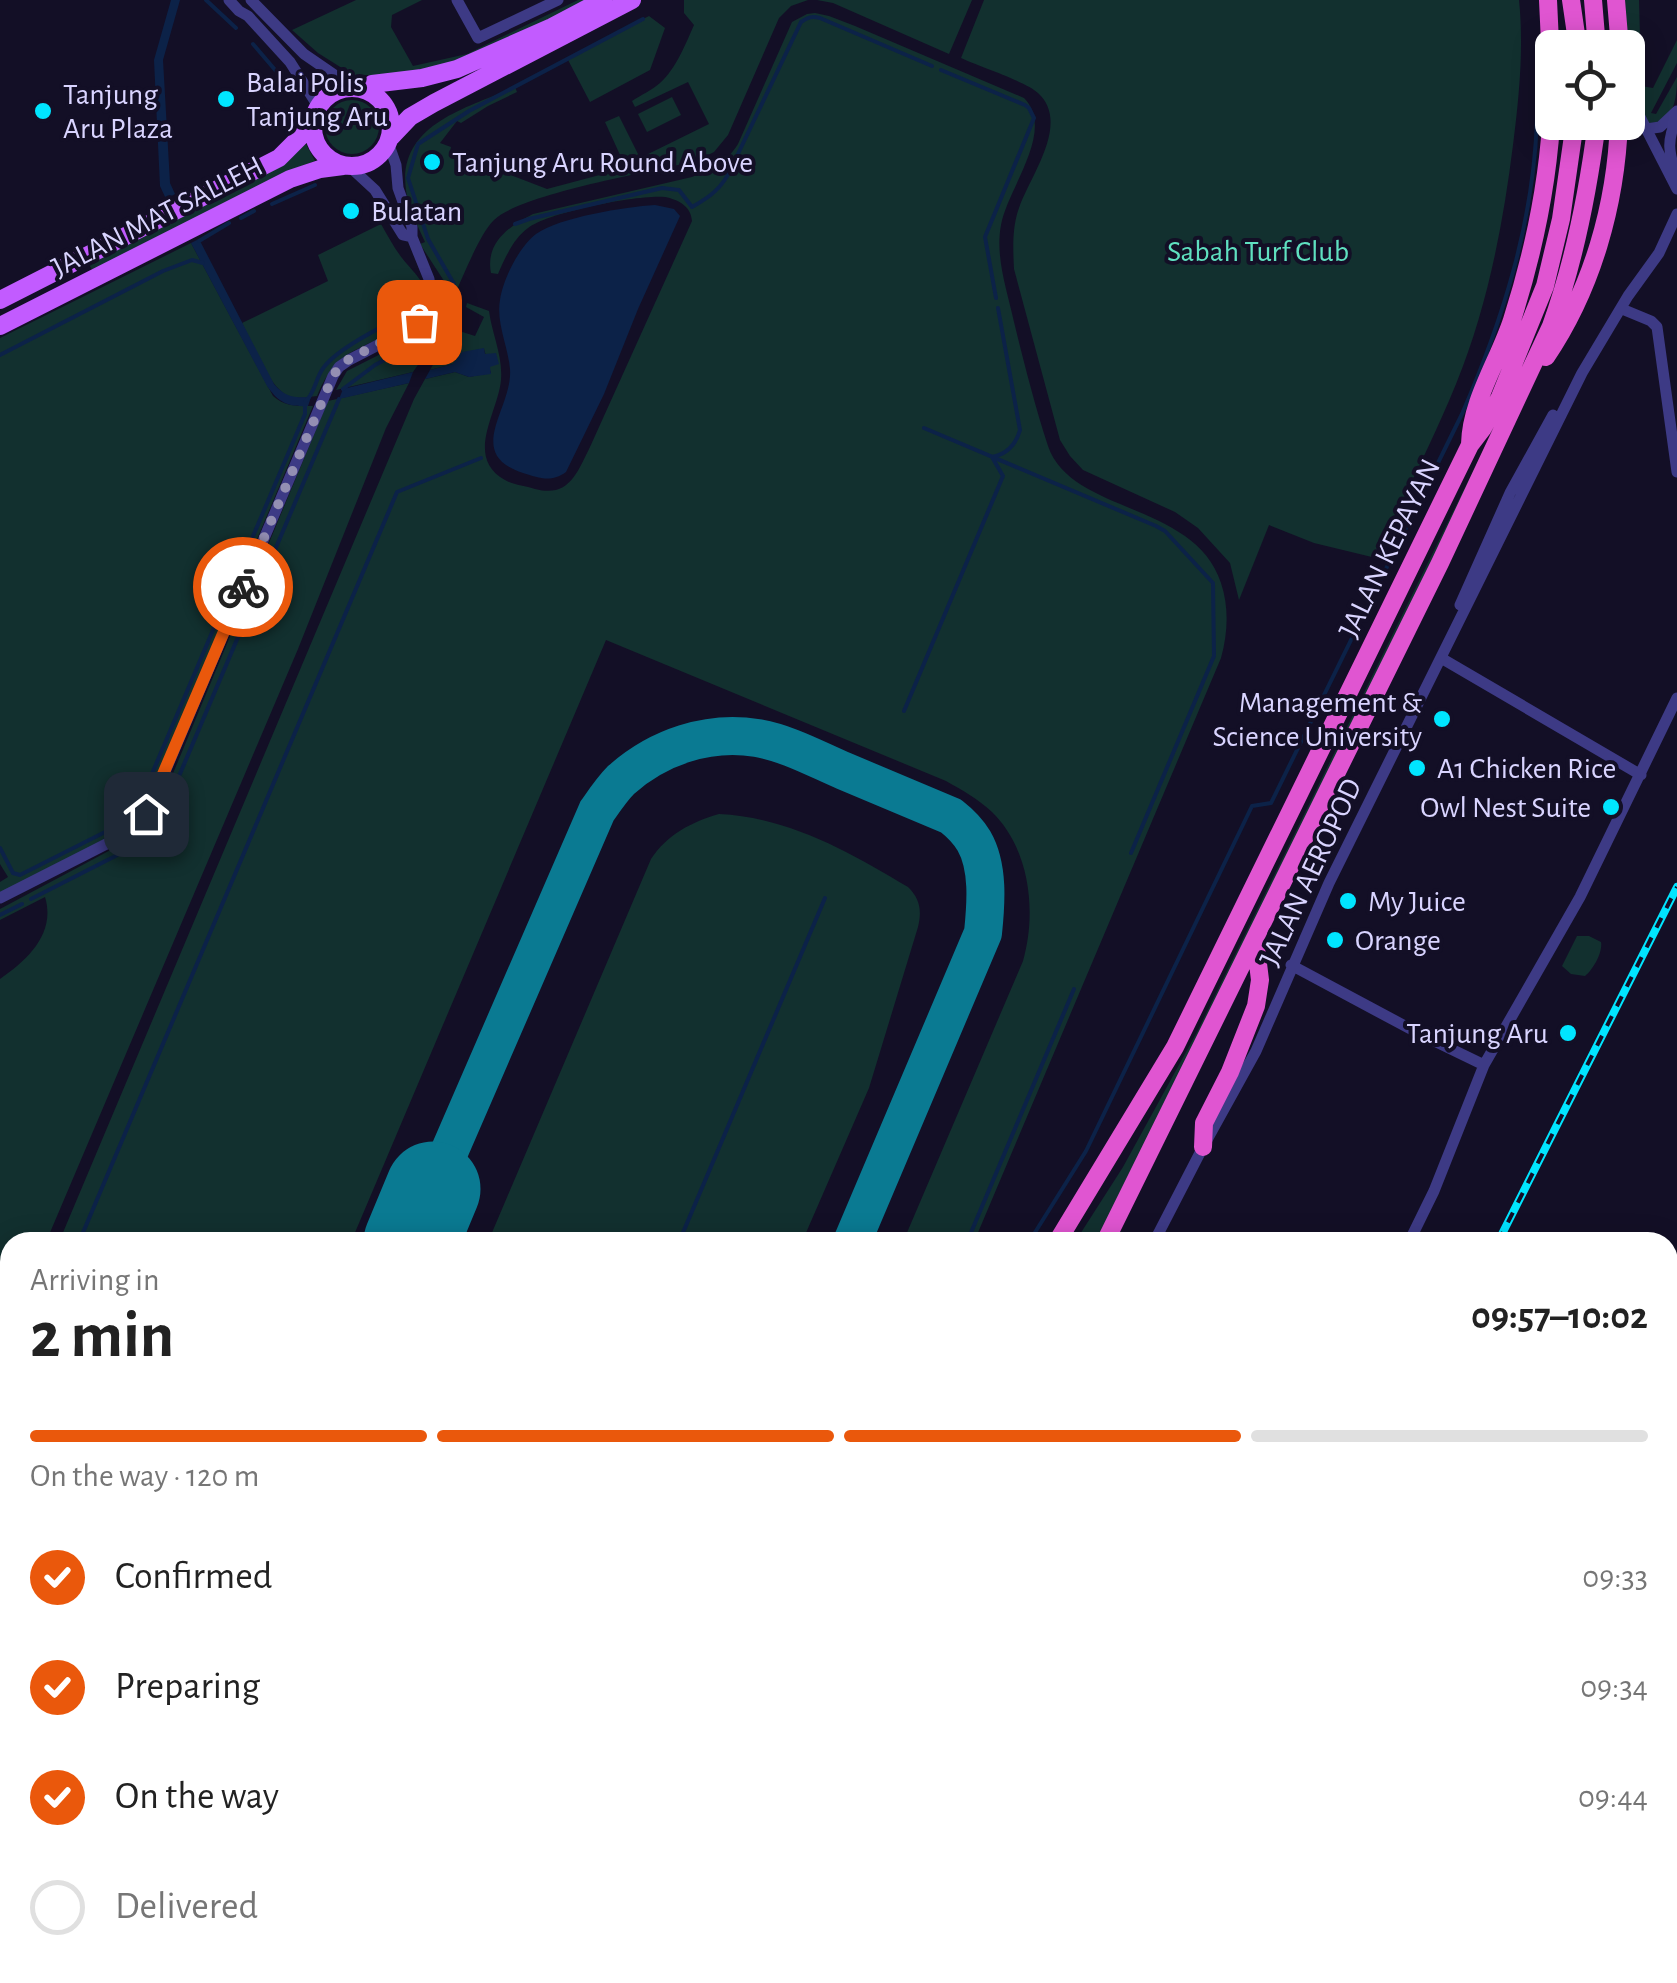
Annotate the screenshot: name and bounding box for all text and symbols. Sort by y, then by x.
map controls [1535,30,1645,140]
button: locate [1535,30,1645,140]
place label: Balai Polis Tanjung Aru [246,68,388,132]
place label: Tanjung Aru Plaza [63,80,173,144]
marker: Balai Polis Tanjung Aru [215,88,237,110]
marker: Tanjung Aru Plaza [32,100,54,122]
place label: Tanjung Aru Round Above [452,148,753,178]
street label: JALAN MAT SALLEH [47,151,268,283]
marker: Tanjung Aru Round Above [421,151,443,173]
place label: Bulatan [371,197,462,227]
marker: Bulatan [340,200,362,222]
park label: Sabah Turf Club [1167,237,1349,267]
pin [377,280,462,365]
icon: bag [392,295,447,350]
street label: JALAN KEPAYAN [1334,454,1446,643]
courier [193,537,293,637]
icon: bike [216,560,271,615]
place label: Management & Science University [1213,688,1422,752]
marker: Management & Science University [1431,708,1453,730]
place label: A1 Chicken Rice [1437,754,1616,784]
marker: A1 Chicken Rice [1406,757,1428,779]
pin [104,772,189,857]
street label: JALAN AEROPOD [1254,774,1367,971]
icon: home [119,787,174,842]
place label: Owl Nest Suite [1420,793,1591,823]
marker: Owl Nest Suite [1600,796,1622,818]
place label: My Juice [1368,887,1466,917]
marker: My Juice [1337,890,1359,912]
place label: Orange [1355,926,1441,956]
marker: Orange [1324,929,1346,951]
place label: Tanjung Aru [1406,1019,1548,1049]
marker: Tanjung Aru [1557,1022,1579,1044]
text: Arriving in [30,1264,159,1296]
text: 09:57–10:02 [1471,1298,1648,1336]
text: 2 min [30,1304,174,1369]
text: On the way · 120 m [30,1460,259,1492]
icon: check [30,1550,85,1605]
text: Confirmed [115,1558,272,1596]
text: 09:33 [1582,1561,1648,1593]
icon: check [30,1660,85,1715]
text: Preparing [115,1668,260,1706]
text: 09:34 [1580,1671,1648,1703]
icon: check [30,1770,85,1825]
text: On the way [115,1778,279,1816]
text: 09:44 [1578,1781,1648,1813]
text: Delivered [115,1888,258,1926]

